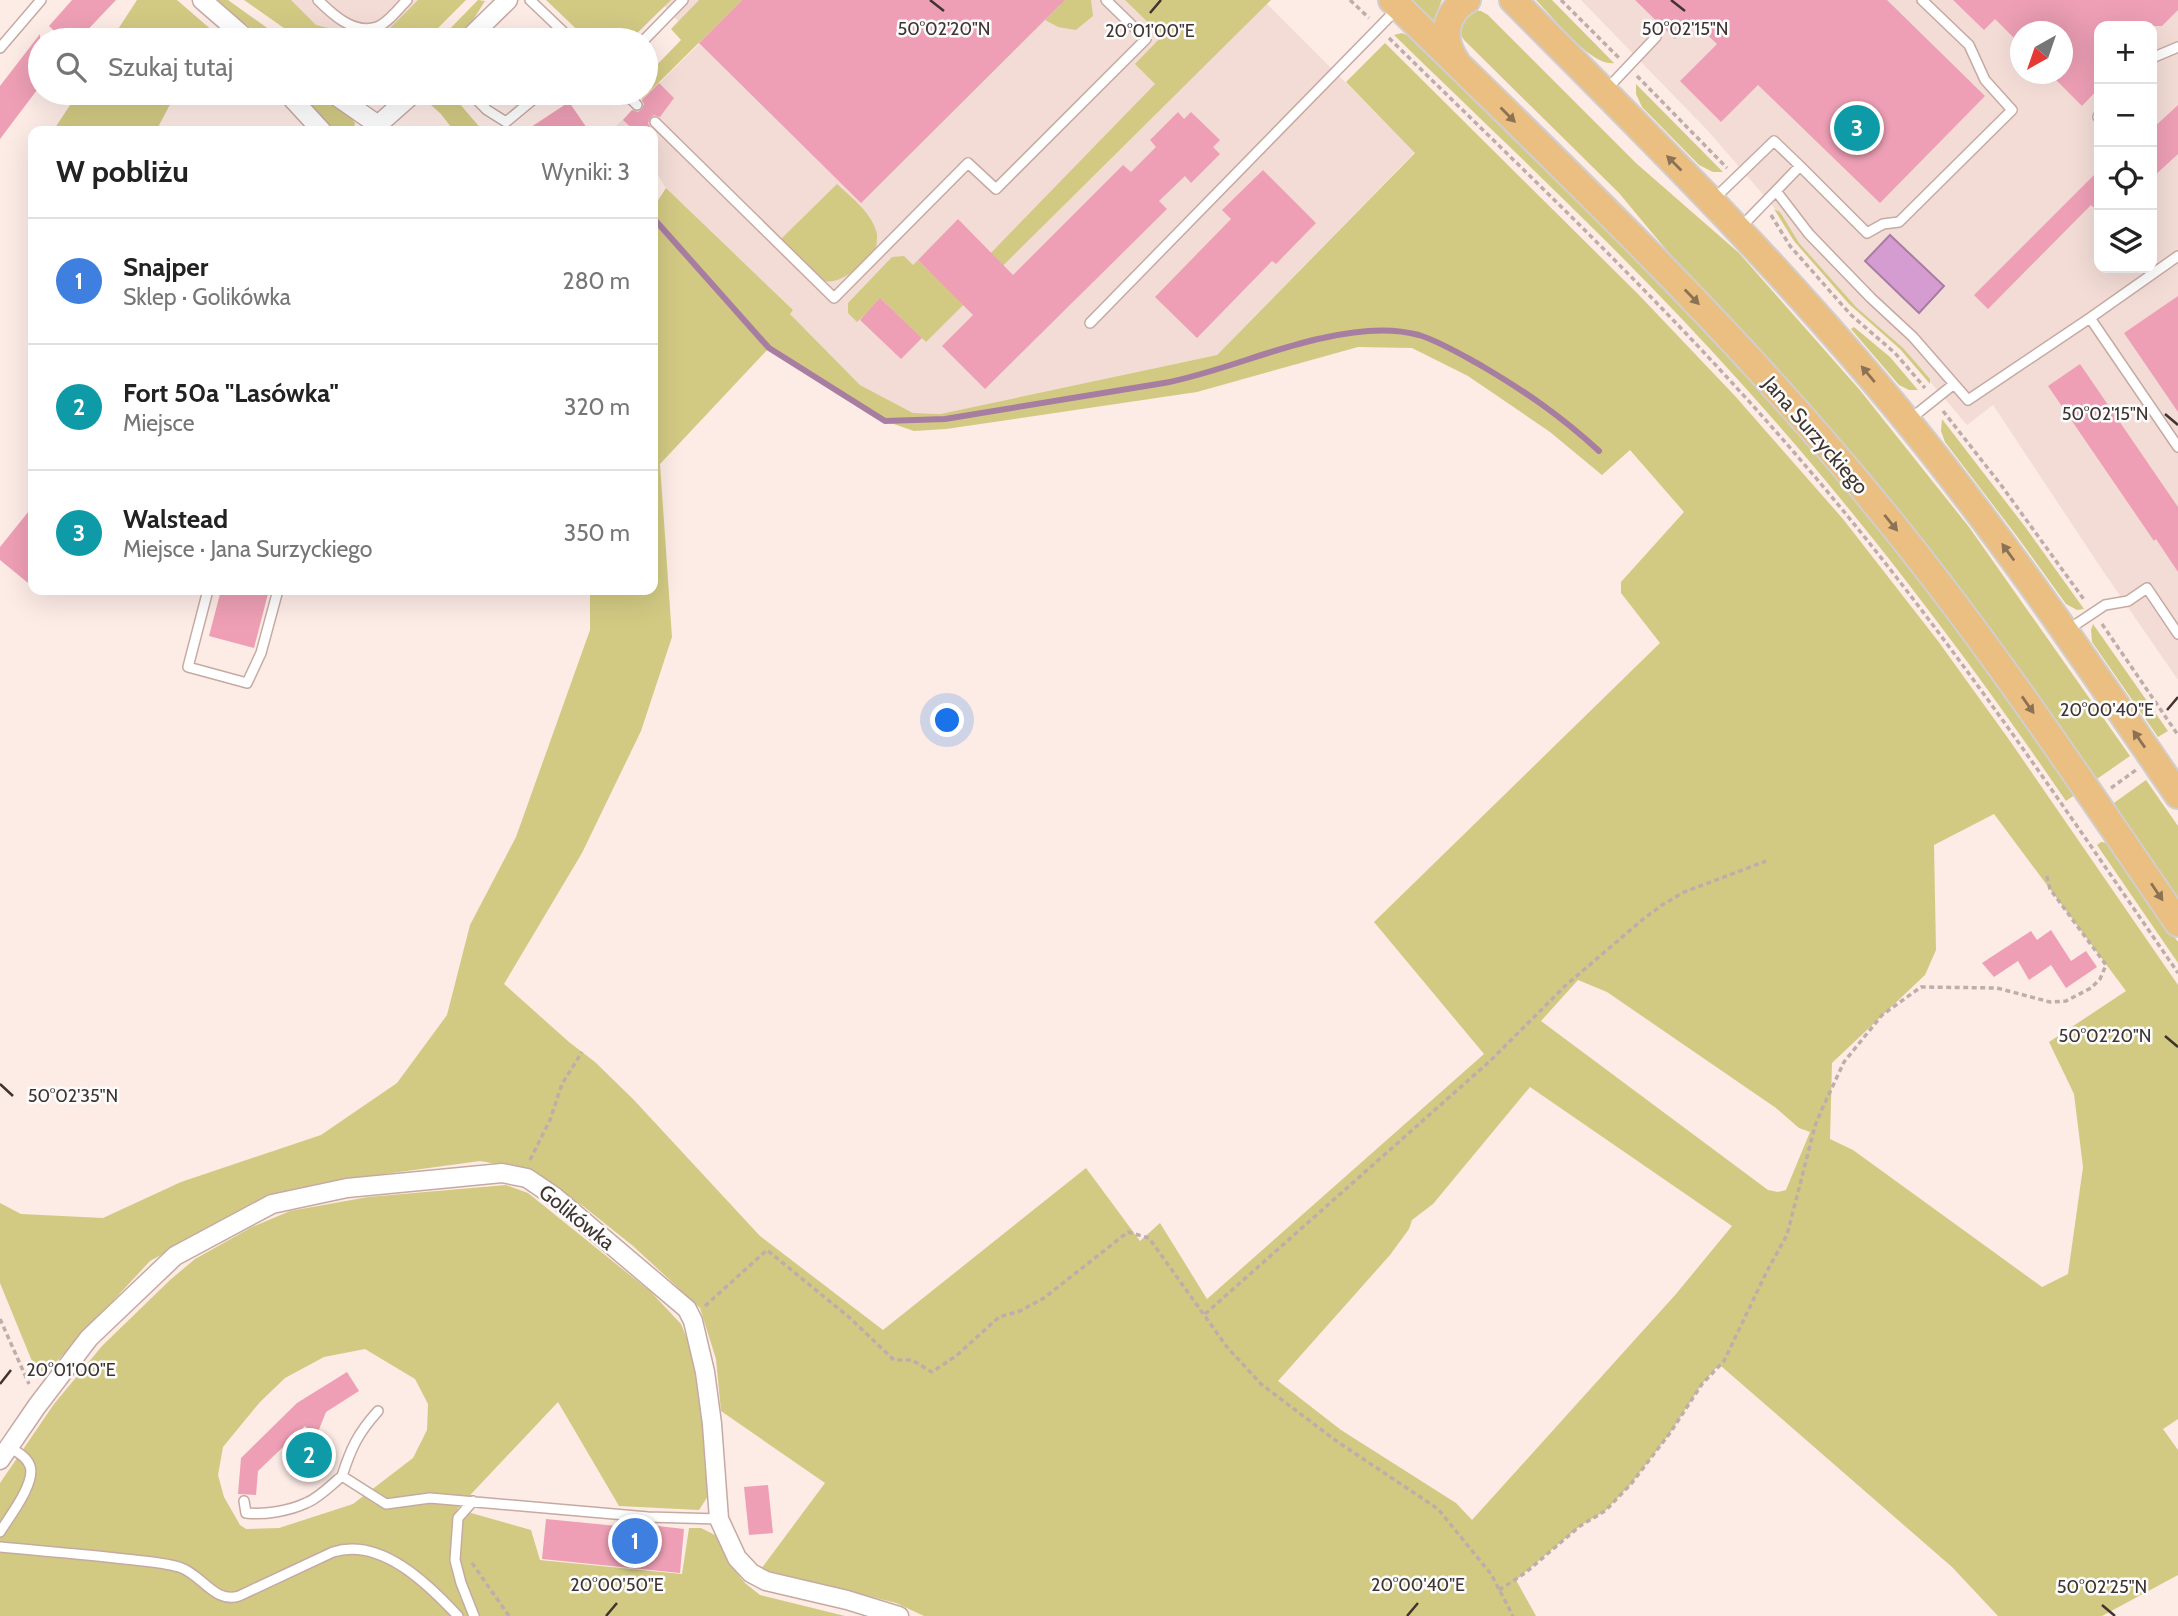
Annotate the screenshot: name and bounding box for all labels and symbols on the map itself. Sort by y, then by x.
text: 50°02'20"N [897,18,991,40]
text: 50°02'15"N [1642,18,1728,40]
text: 20°01'00"E [1105,20,1195,42]
north arrow [2010,21,2073,84]
pin: 3 [1834,102,1880,154]
one-way arrow [1500,106,1516,123]
one-way arrow [1665,154,1682,171]
one-way arrow [1684,289,1701,306]
one-way arrow [1861,365,1876,382]
street label: Jana Surzyckiego [1757,370,1874,499]
text: 50°02'15"N [2062,403,2148,425]
one-way arrow [1884,514,1898,532]
one-way arrow [2001,543,2015,562]
one-way arrow [2021,696,2035,714]
text: 20°00'40"E [2060,699,2154,721]
your location [930,703,964,737]
one-way arrow [2132,730,2146,748]
one-way arrow [2150,883,2164,901]
text: 50°02'20"N [2058,1025,2152,1047]
text: 50°02'35"N [28,1085,118,1107]
street label: Golikówka [534,1179,620,1255]
text: 20°01'00"E [26,1359,116,1381]
pin: 2 [286,1429,332,1481]
pin: 1 [612,1515,658,1567]
text: 20°00'50"E [570,1574,664,1596]
text: 20°00'40"E [1371,1574,1465,1596]
text: 50°02'25"N [2057,1576,2147,1598]

